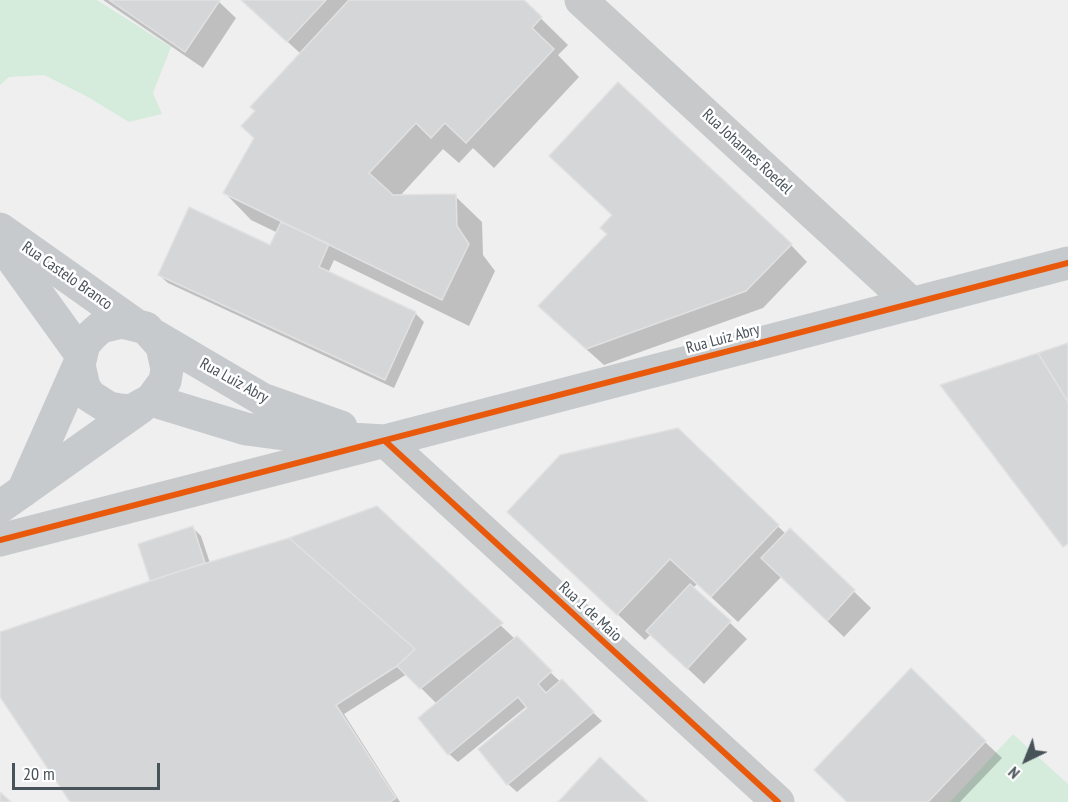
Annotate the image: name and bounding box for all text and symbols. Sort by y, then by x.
street label: Rua Johannes Roedel [698,105,796,199]
street label: Rua Castelo Branco [18,238,116,314]
street label: Rua Luiz Abry [684,320,762,358]
street label: Rua Luiz Abry [196,354,272,408]
street label: Rua 1 de Maio [555,578,625,646]
north arrow [996,730,1056,790]
scale bar [15,751,164,789]
text: 20 m [23,762,55,785]
text: N [1004,763,1024,783]

